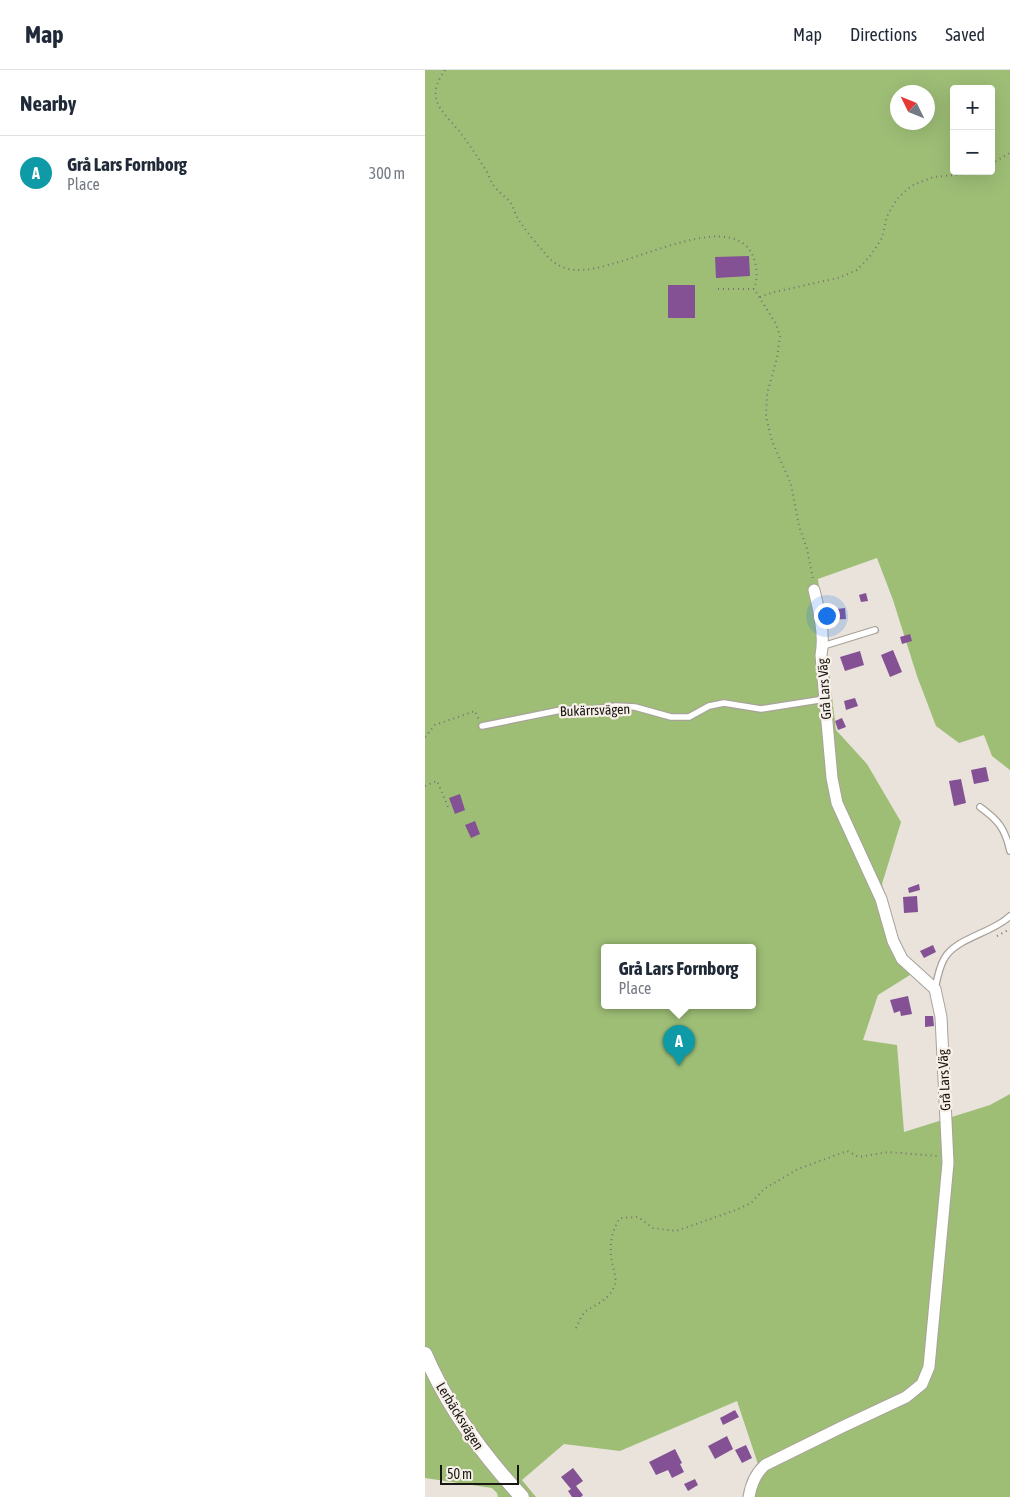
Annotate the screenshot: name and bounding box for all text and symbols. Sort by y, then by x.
text: Map [25,21,64,48]
text: Map [793,24,822,45]
text: Directions [850,24,917,45]
text: Saved [945,24,985,45]
north arrow [890,85,935,130]
map controls [950,85,995,175]
button: + [950,85,995,130]
text: Nearby [20,91,76,115]
button: − [950,130,995,175]
text: Grå Lars Fornborg [67,153,187,175]
text: A [32,164,40,182]
text: 300 m [369,164,405,182]
text: Place [67,175,100,193]
your location [814,603,840,629]
street label: Grå Lars Väg [814,658,834,720]
street label: Bukärrsvägen [560,701,630,719]
popup [601,944,756,1009]
text: Grå Lars Fornborg [618,957,739,979]
text: Place [618,979,651,997]
pin: A [663,1025,695,1066]
street label: Grå Lars Väg [934,1049,954,1111]
street label: Lerbäcksvägen [433,1379,487,1453]
scale bar [440,1462,519,1485]
text: 50 m [447,1466,472,1482]

